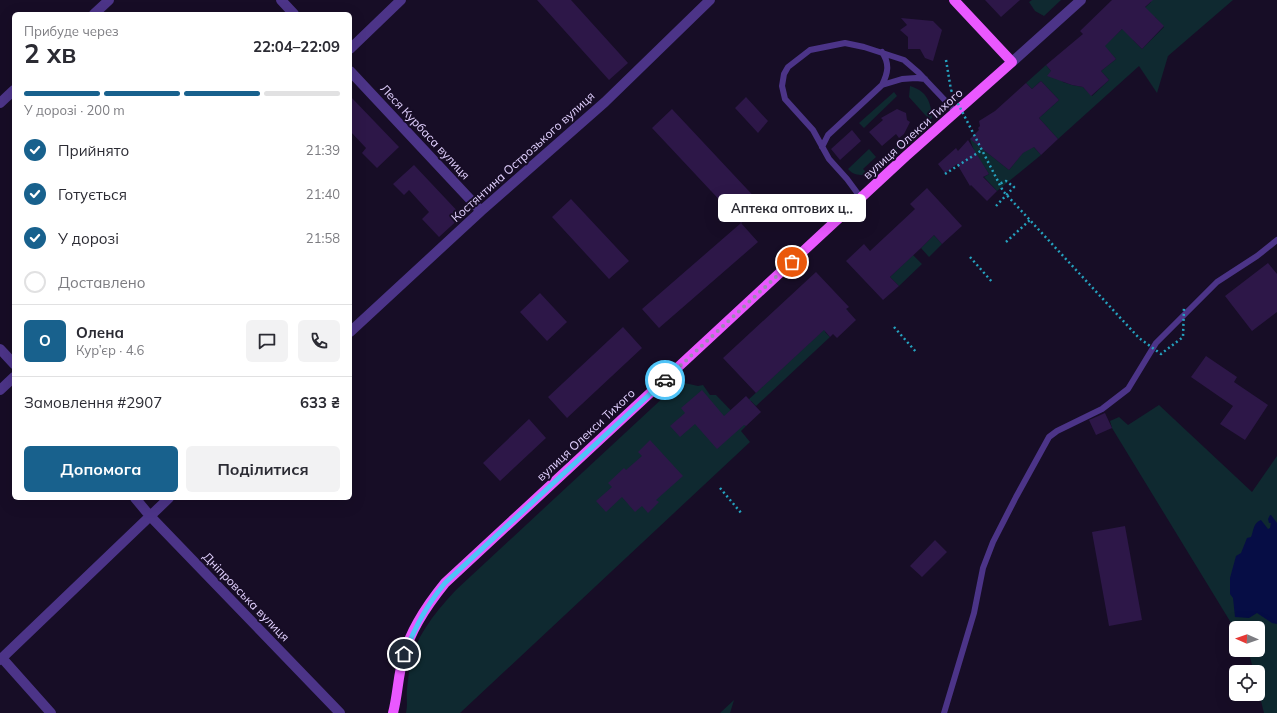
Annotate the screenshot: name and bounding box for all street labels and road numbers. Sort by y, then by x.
street label: Леся Курбаса вулиця [377,81,473,182]
street label: вулиця Олекси Тихого [860,85,966,182]
street label: Костянтина Острозького вулиця [448,88,597,225]
street label: вулиця Олекси Тихого [533,385,638,484]
street label: Дніпровська вулиця [200,549,293,644]

